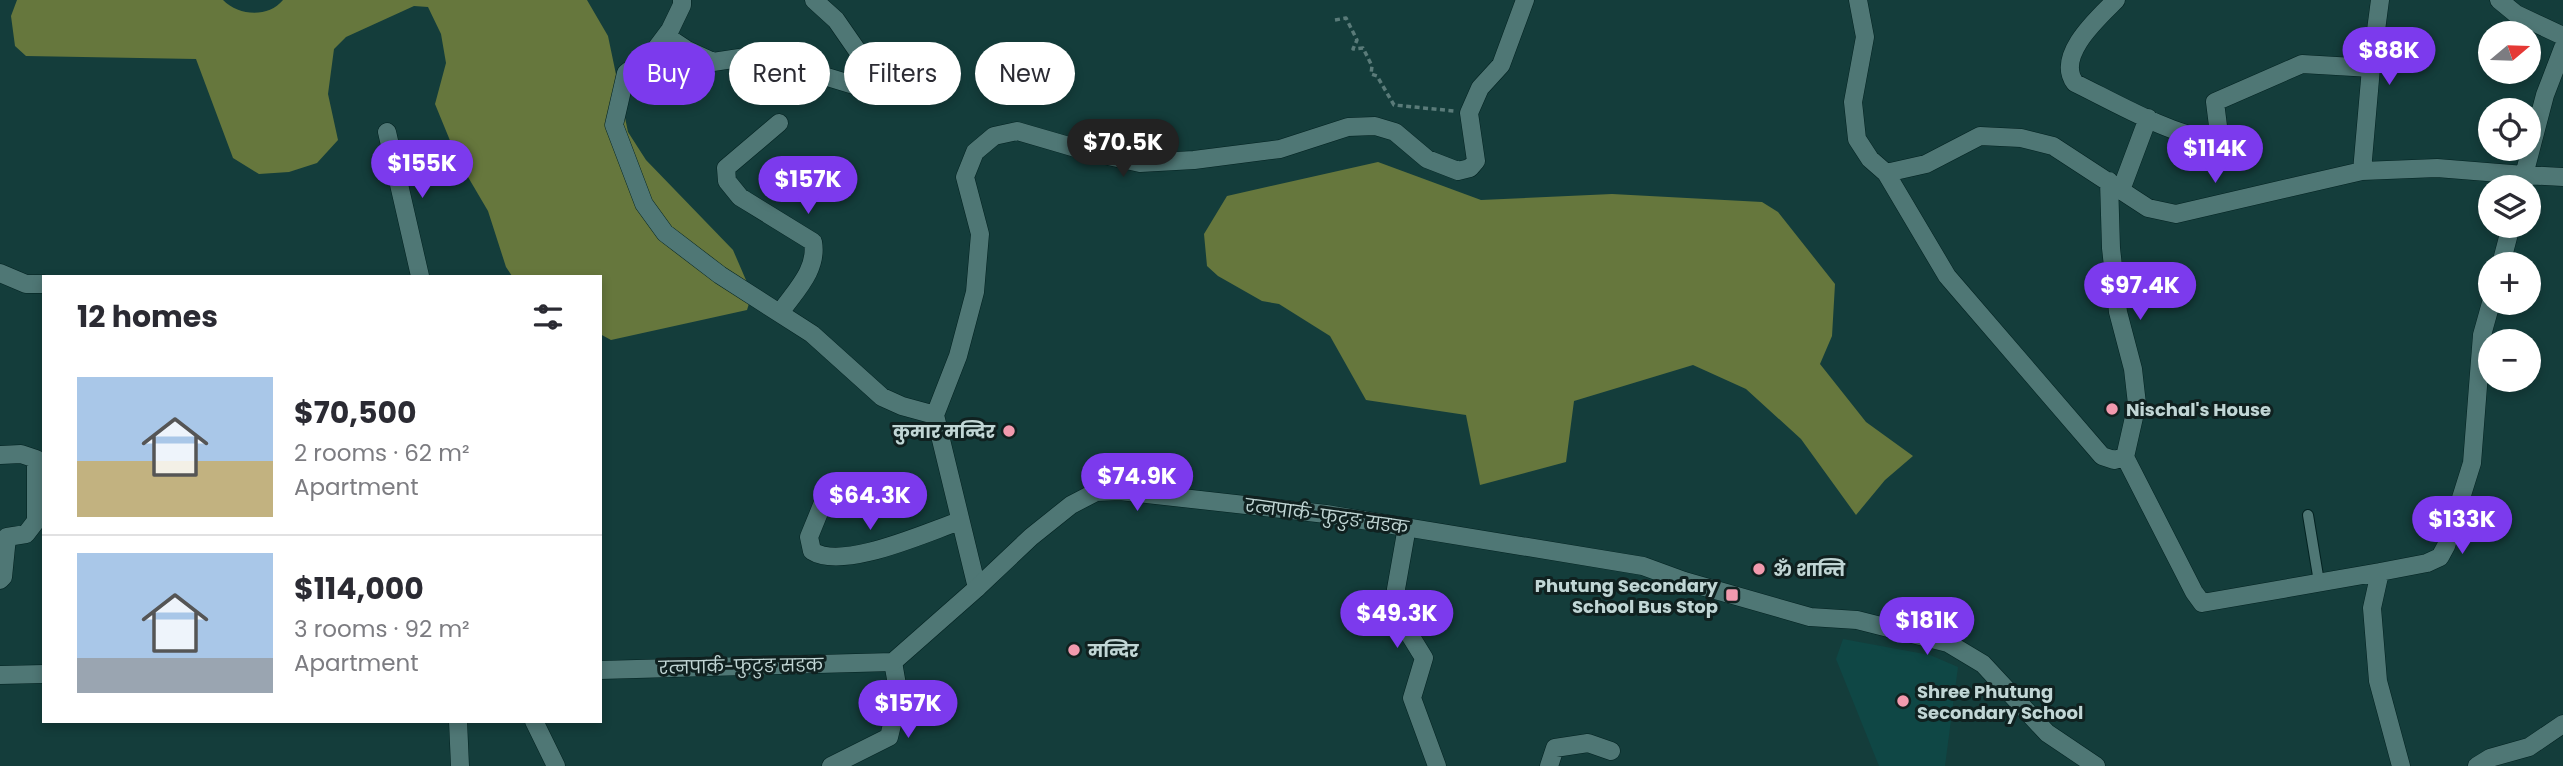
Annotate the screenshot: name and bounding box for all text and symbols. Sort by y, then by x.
north arrow [2478,21,2541,84]
map controls [2478,21,2541,392]
pin: $88K [2348,28,2430,87]
text: $88K [2359,34,2419,66]
chip: Buy [623,42,715,105]
chip: Rent [729,42,830,105]
chip: Filters [844,42,961,105]
chip: New [975,42,1075,105]
button: locate [2478,98,2541,161]
pin: $70.5K [1066,120,1180,179]
pin: $114K [2166,125,2264,185]
text: $70.5K [1083,126,1163,158]
text: $114K [2183,132,2247,164]
pin: $155K [373,140,471,200]
text: $155K [387,147,457,179]
pin: $157K [759,156,857,216]
text: $157K [774,163,842,195]
button: layers [2478,175,2541,238]
button: + [2478,252,2541,315]
pin: $97.4K [2083,262,2197,322]
text: $97.4K [2100,269,2180,301]
text: 12 homes [77,295,218,338]
icon: filters [529,298,567,336]
button: − [2478,329,2541,392]
text: $70,500 [294,391,417,434]
place label: Nischal's House [2126,397,2271,422]
marker: Nischal's House [2104,401,2120,417]
icon: home [133,405,217,489]
place label: कुमार मन्दिर [892,419,995,445]
marker: कुमार मन्दिर [1001,423,1017,439]
text: 2 rooms · 62 m² [294,437,470,469]
pin: $74.9K [1080,454,1194,513]
text: $74.9K [1097,460,1177,492]
text: Apartment [294,471,419,503]
pin: $64.3K [813,472,927,532]
text: $64.3K [829,479,911,511]
street label: रत्नपार्क-फुटुङ सडक [1243,492,1411,542]
pin: $133K [2413,496,2511,556]
text: $133K [2428,503,2496,535]
place label: ॐ शान्ति [1773,557,1846,582]
marker: ॐ शान्ति [1751,561,1767,577]
text: $114,000 [294,567,424,610]
place label: Phutung Secondary School Bus Stop [1535,573,1719,619]
icon: home [133,581,217,665]
marker: Phutung Secondary School Bus Stop [1724,587,1740,603]
pin: $49.3K [1340,590,1454,650]
text: $49.3K [1356,597,1438,629]
pin: $181K [1878,598,1976,657]
text: $181K [1895,604,1959,636]
text: 3 rooms · 92 m² [294,613,470,645]
place label: मन्दिर [1087,638,1139,663]
marker: मन्दिर [1066,642,1082,658]
text: Apartment [294,647,419,679]
street label: रत्नपार्क-फुटुङ सडक [658,652,825,682]
place label: Shree Phutung Secondary School [1917,679,2083,725]
pin: $157K [859,680,957,740]
text: $157K [874,687,942,719]
marker: Shree Phutung Secondary School [1895,693,1911,709]

